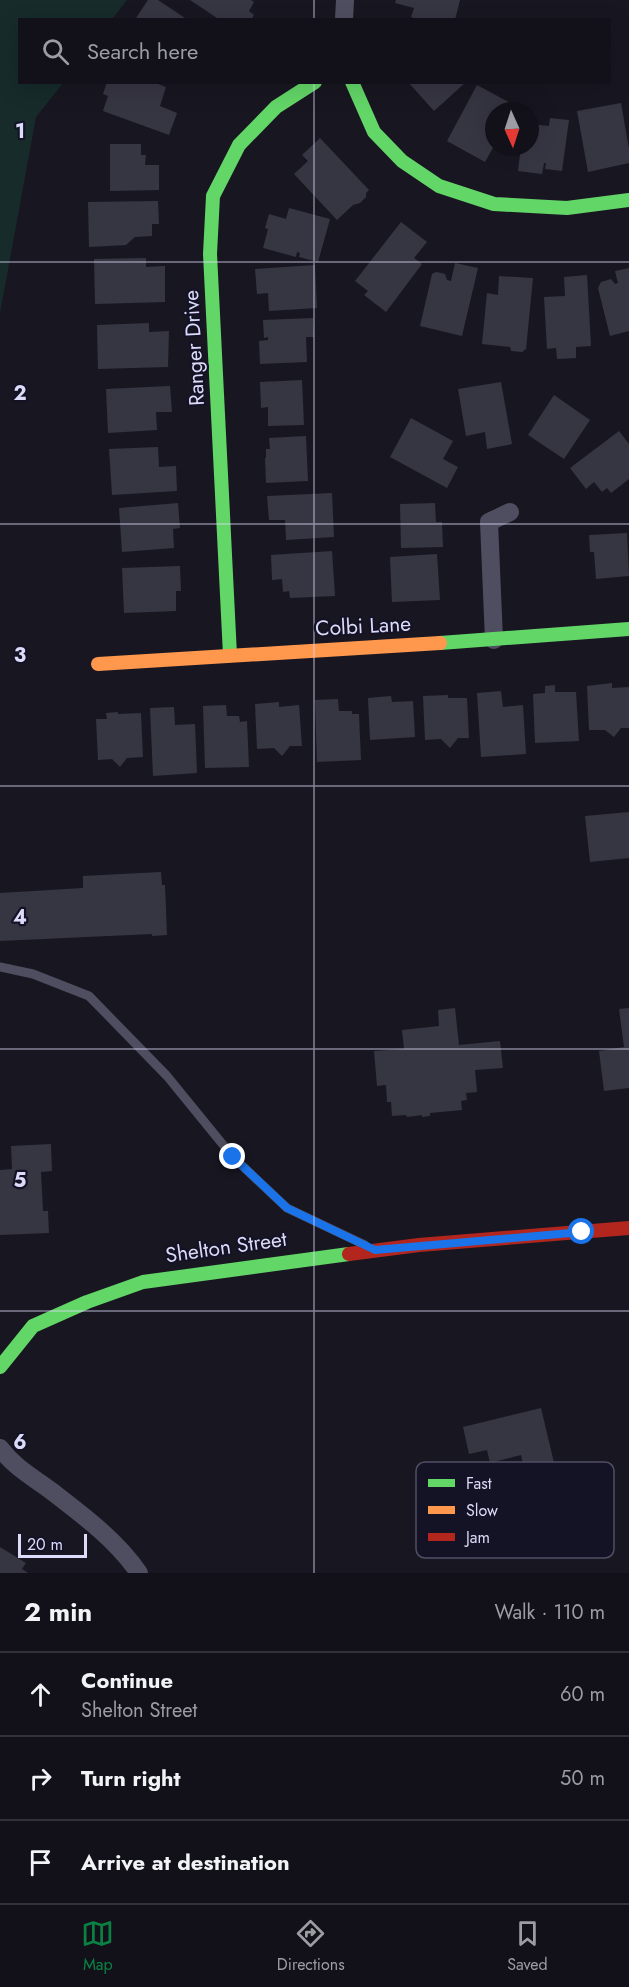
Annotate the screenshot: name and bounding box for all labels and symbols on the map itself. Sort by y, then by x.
north arrow [485,102,539,156]
text: 1 [15,117,25,146]
street label: Ranger Drive [176,289,212,407]
text: 2 [13,379,27,408]
street label: Colbi Lane [314,609,412,643]
text: 3 [14,641,26,670]
text: 4 [13,903,27,932]
route end [219,1143,245,1169]
text: 5 [14,1166,27,1195]
route start [568,1218,594,1244]
street label: Shelton Street [163,1224,289,1270]
text: 6 [13,1428,27,1457]
legend [416,1462,614,1558]
text: Fast [466,1472,492,1495]
text: Slow [466,1499,498,1522]
text: Jam [464,1526,490,1549]
scale bar [18,1531,87,1558]

